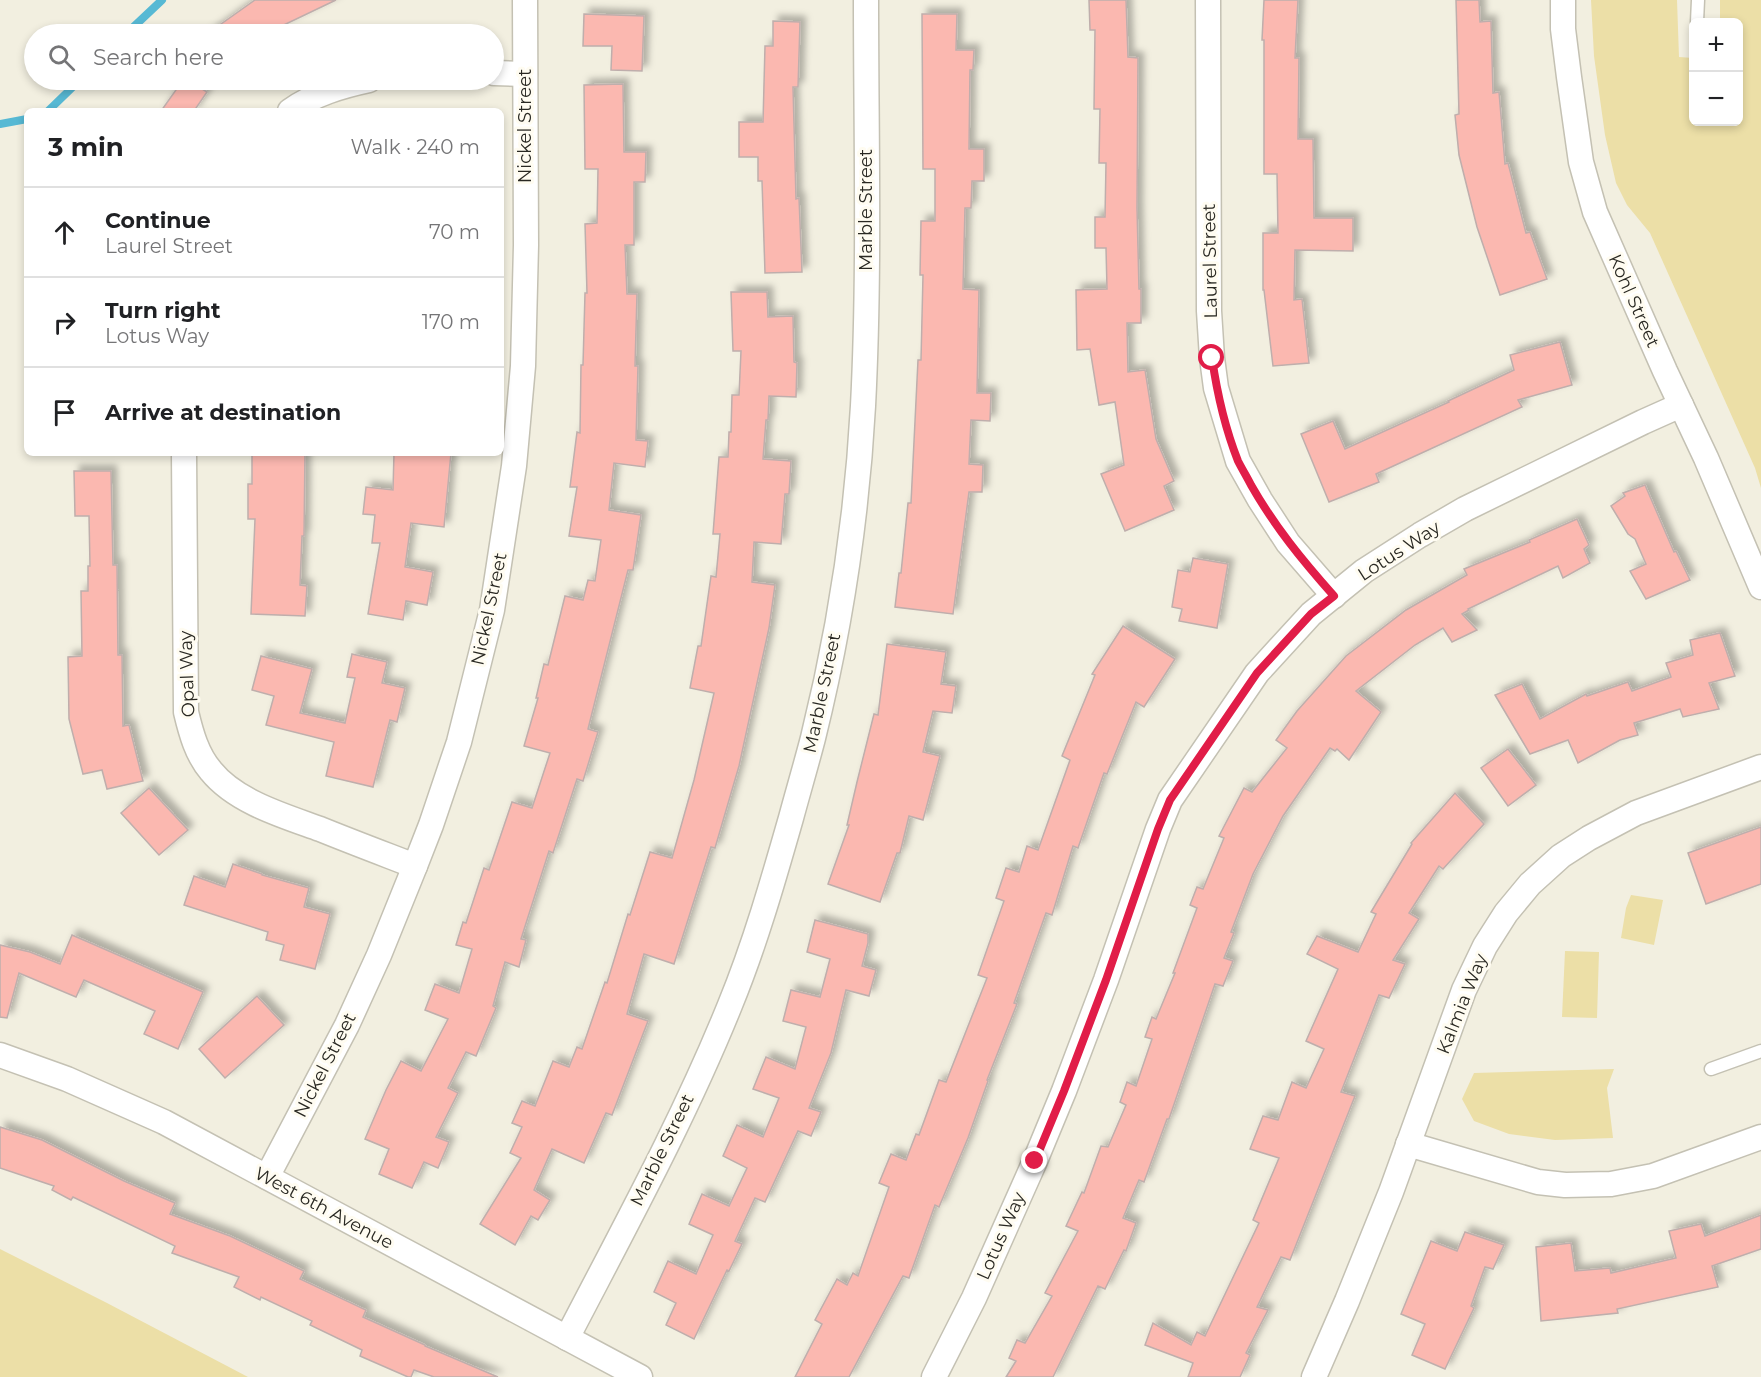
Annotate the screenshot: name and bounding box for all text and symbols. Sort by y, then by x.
map controls [1689,18,1743,126]
button: + [1689,18,1743,72]
search box [24,24,504,90]
icon: search [45,41,78,74]
text: Search here [93,44,224,71]
street label: Nickel Street [514,69,536,183]
button: − [1689,72,1743,126]
text: 3 min [48,131,124,163]
text: Walk · 240 m [350,135,480,159]
street label: Marble Street [855,149,877,271]
street label: Laurel Street [1198,203,1222,319]
text: Continue [105,207,211,234]
icon: ahead [48,216,81,249]
text: 70 m [429,220,480,244]
text: Laurel Street [105,234,233,258]
street label: Kohl Street [1604,251,1664,351]
text: Turn right [105,297,220,324]
icon: right [48,306,81,339]
text: 170 m [422,310,480,334]
text: Lotus Way [105,324,209,348]
route start [1198,344,1224,370]
icon: arrive [48,396,81,429]
text: Arrive at destination [105,399,341,426]
street label: Lotus Way [1354,516,1444,586]
street label: Nickel Street [466,551,512,667]
street label: Opal Way [174,630,200,718]
street label: Marble Street [799,631,845,755]
street label: Kalmia Way [1432,950,1492,1057]
street label: Nickel Street [289,1009,361,1121]
street label: Marble Street [625,1090,699,1210]
route end [1021,1147,1047,1173]
street label: West 6th Avenue [251,1162,397,1254]
street label: Lotus Way [972,1189,1030,1283]

